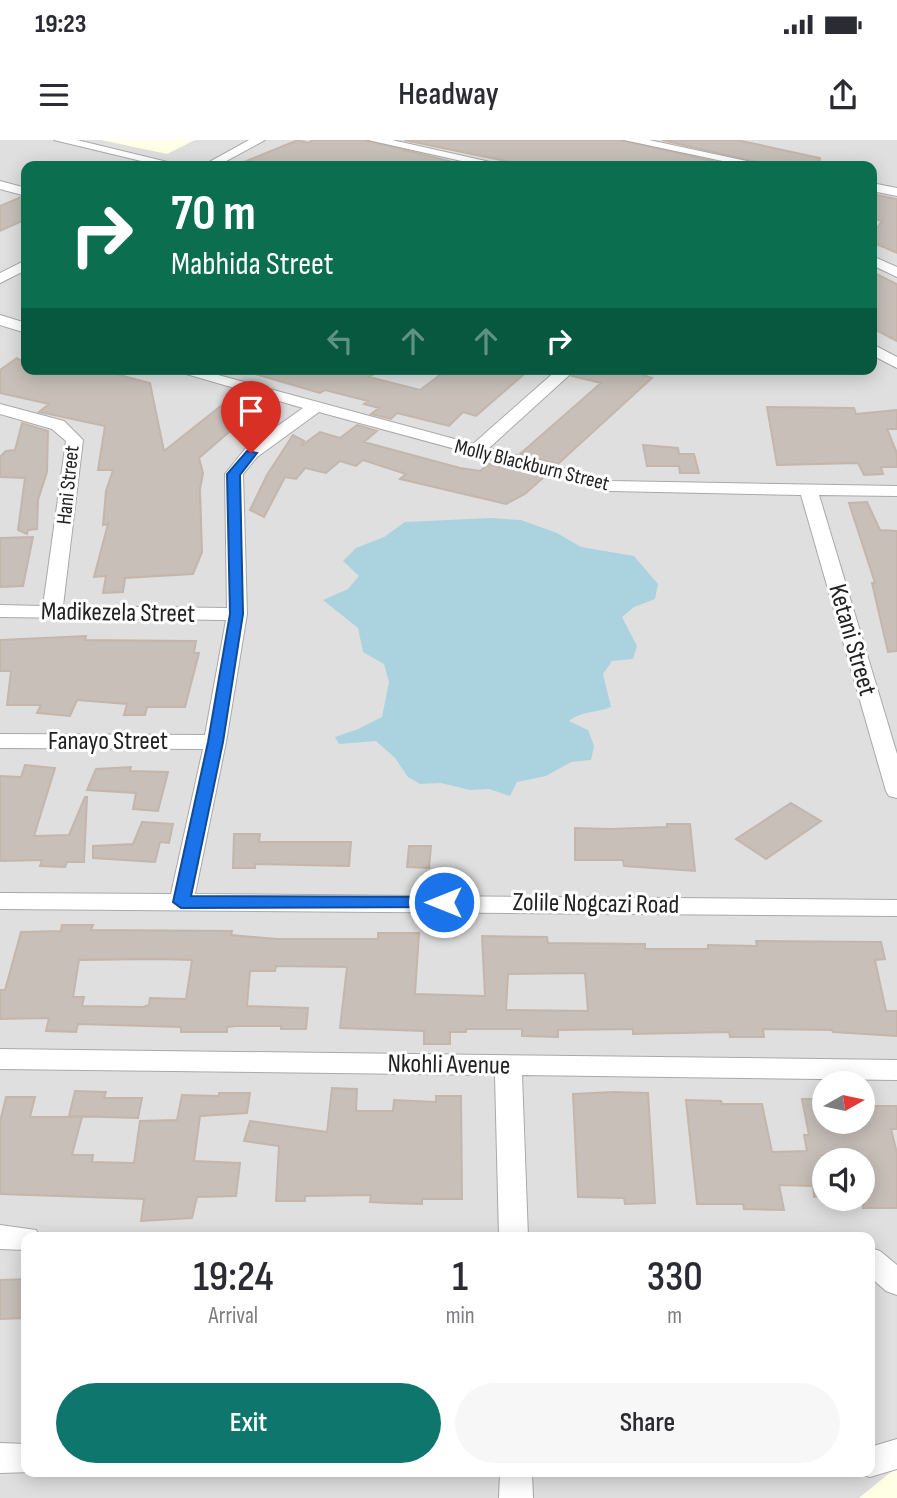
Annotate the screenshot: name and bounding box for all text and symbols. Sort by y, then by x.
text: 19:23 [35,9,86,40]
text: Headway [398,75,499,114]
icon: menu [35,76,73,114]
icon: share [824,76,862,114]
text: 70 m [171,185,256,244]
icon: right [56,189,147,280]
text: Mabhida Street [171,245,334,284]
icon: left [321,322,359,360]
icon: ahead [394,322,432,360]
icon: ahead [467,322,505,360]
icon: right [540,322,578,360]
pin [221,381,281,453]
icon: arrive [232,392,270,430]
street label: Molly Blackburn Street [452,434,612,496]
street label: Hani Street [51,444,85,526]
street label: Ketani Street [821,581,883,699]
street label: Madikezela Street [41,596,196,630]
street label: Fanayo Street [48,726,168,757]
position arrow [407,865,481,939]
street label: Zolile Nogcazi Road [512,887,680,921]
street label: Nkohli Avenue [387,1048,511,1082]
north arrow [812,1071,875,1134]
map controls [812,1071,875,1211]
button: sound [812,1148,875,1211]
text: 19:24 [193,1252,273,1303]
text: 1 [452,1252,468,1303]
text: 330 [647,1252,703,1303]
text: Arrival [209,1302,258,1330]
text: min [446,1302,475,1330]
text: m [667,1302,682,1330]
button: Exit [56,1383,441,1463]
button: Share [455,1383,840,1463]

